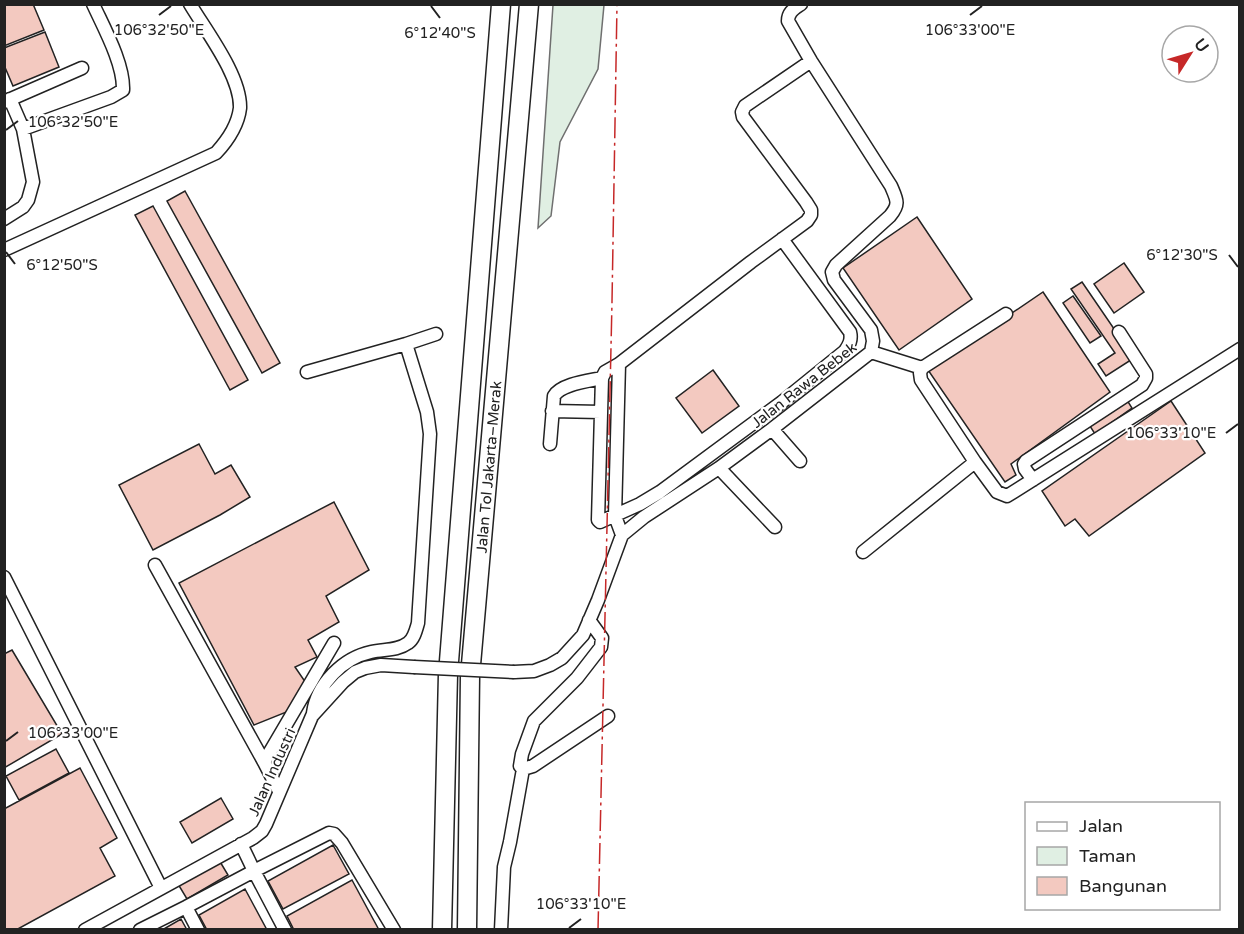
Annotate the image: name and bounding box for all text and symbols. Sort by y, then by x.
text: 106°32'50"E [114,21,204,39]
text: 106°33'00"E [925,21,1015,39]
text: 6°12'40"S [404,24,476,42]
north arrow [1160,24,1220,84]
text: U [1190,35,1213,56]
text: 106°32'50"E [28,113,118,131]
text: 6°12'30"S [1146,246,1218,264]
text: 6°12'50"S [26,256,98,274]
street label: Jalan Rawa Bebek [748,338,860,432]
street label: Jalan Tol Jakarta–Merak [473,380,505,554]
text: 106°33'10"E [1126,424,1216,442]
text: 106°33'00"E [28,724,118,742]
street label: Jalan Industri [244,725,300,819]
legend [1025,802,1220,910]
text: Jalan [1079,815,1123,837]
text: Taman [1079,845,1136,867]
text: Bangunan [1079,875,1167,897]
text: 106°33'10"E [536,895,626,913]

